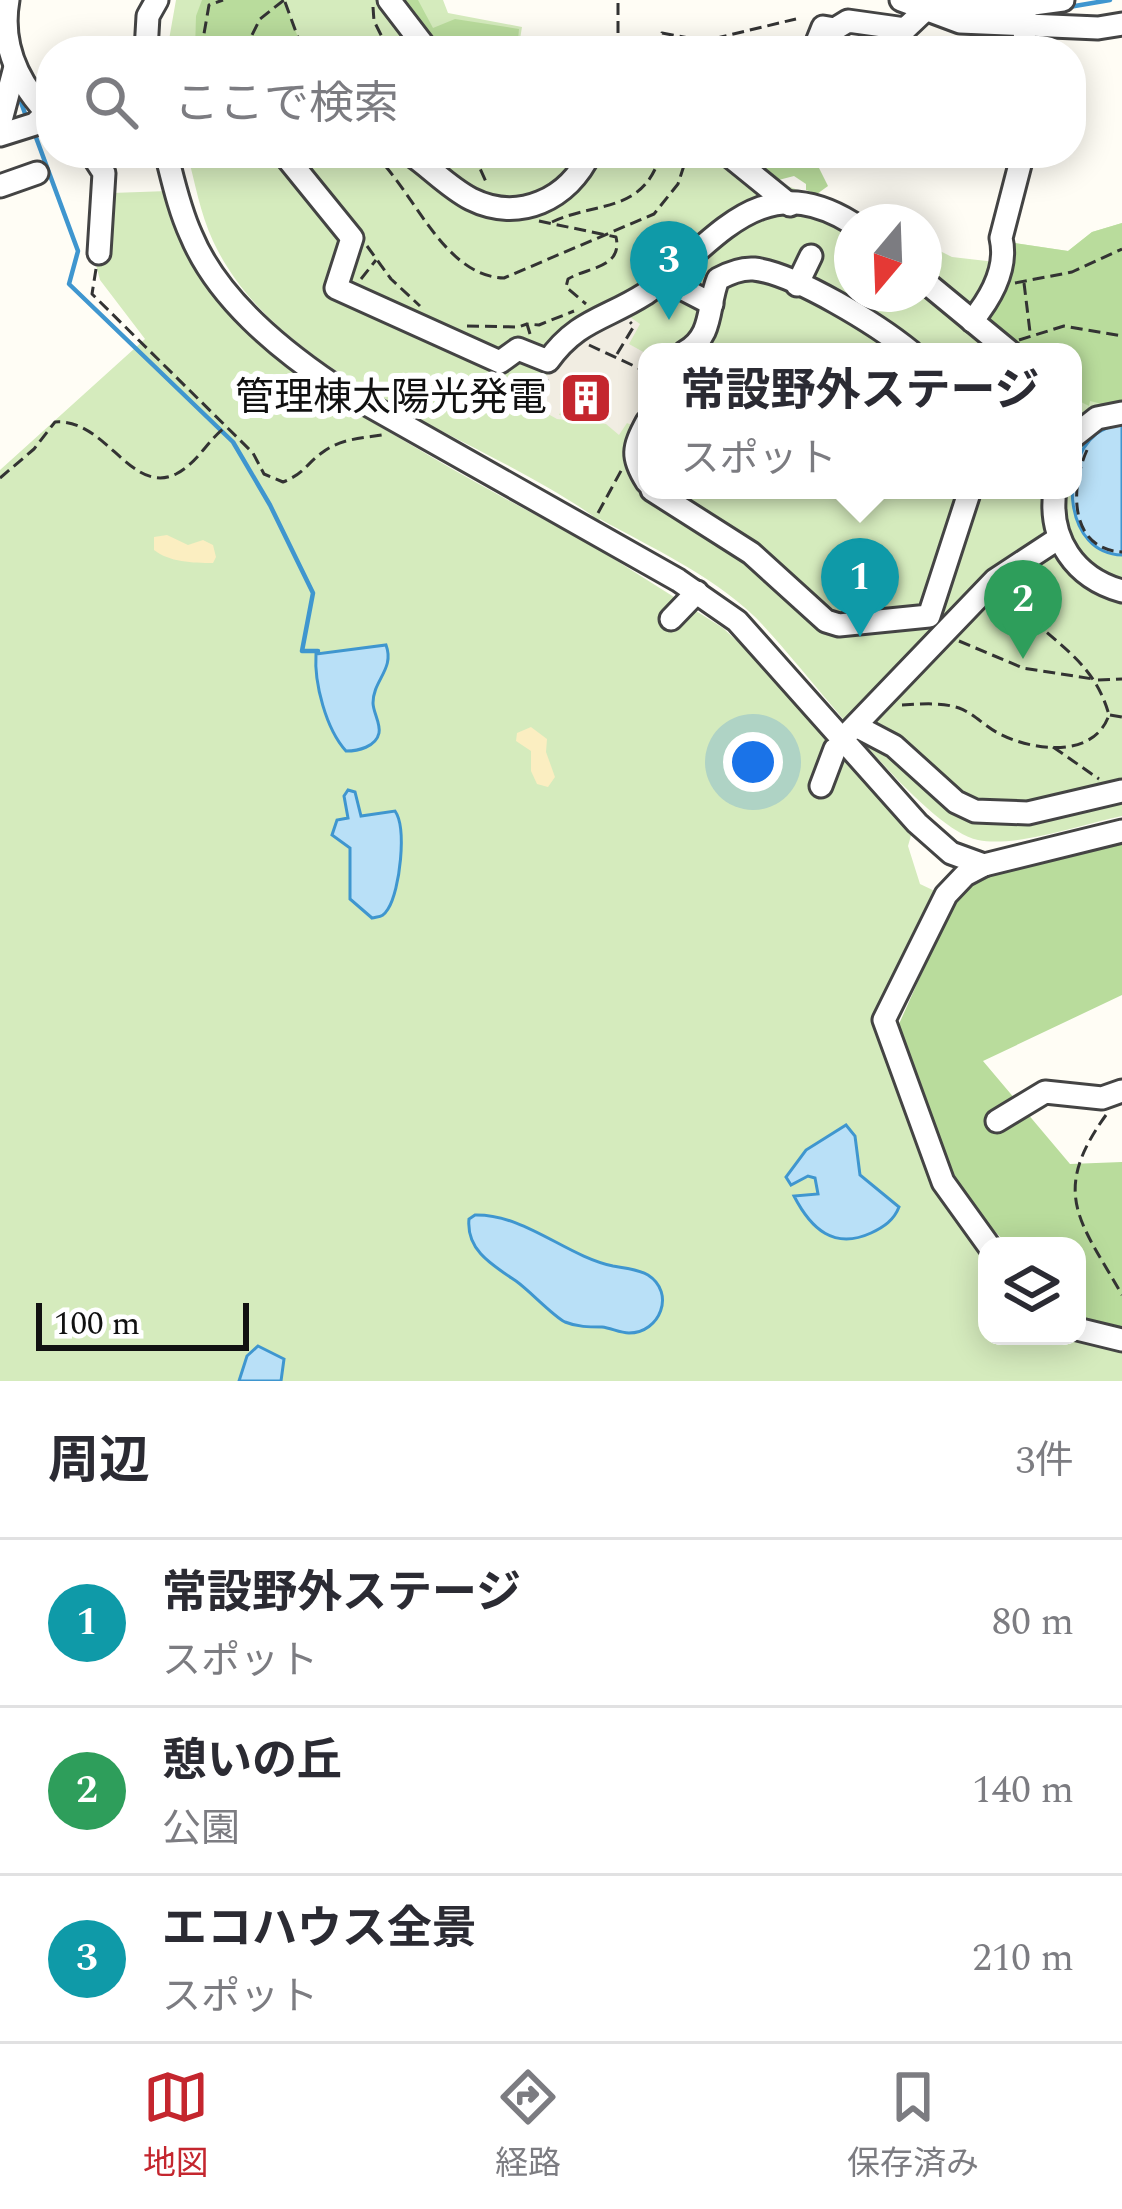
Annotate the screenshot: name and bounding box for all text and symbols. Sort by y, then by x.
search box [36,36,1086,168]
icon: search [78,69,144,135]
text: ここで検索 [174,70,399,139]
north arrow [834,204,942,312]
pin: 3 [630,221,708,320]
popup [638,343,1082,499]
text: 常設野外ステージ [680,357,1040,426]
place label: 管理棟太陽光発電 [235,369,547,428]
building icon: 管理棟太陽光発電 [558,370,614,426]
text: スポット [680,430,836,489]
pin: 1 [821,538,899,637]
pin: 2 [984,560,1062,659]
your location [723,732,783,792]
map controls [978,1237,1086,1345]
button: layers [978,1237,1086,1345]
scale bar [36,1297,249,1350]
text: 100 m [54,1299,140,1349]
text: 周辺 [48,1423,150,1501]
text: 3件 [1015,1432,1074,1491]
text: 常設野外ステージ [162,1559,521,1628]
text: 1 [76,1593,98,1652]
text: 80 m [992,1593,1074,1652]
text: スポット [162,1632,318,1691]
text: 憩いの丘 [162,1727,342,1796]
text: 2 [76,1761,98,1820]
text: 140 m [972,1761,1074,1820]
text: 公園 [162,1800,240,1859]
text: エコハウス全景 [162,1895,477,1964]
text: 3 [76,1929,98,1988]
text: 210 m [972,1929,1074,1988]
text: スポット [162,1968,318,2027]
tab: 地図 [143,2064,209,2189]
tab: 経路 [495,2064,561,2189]
tab: 保存済み [847,2064,979,2189]

